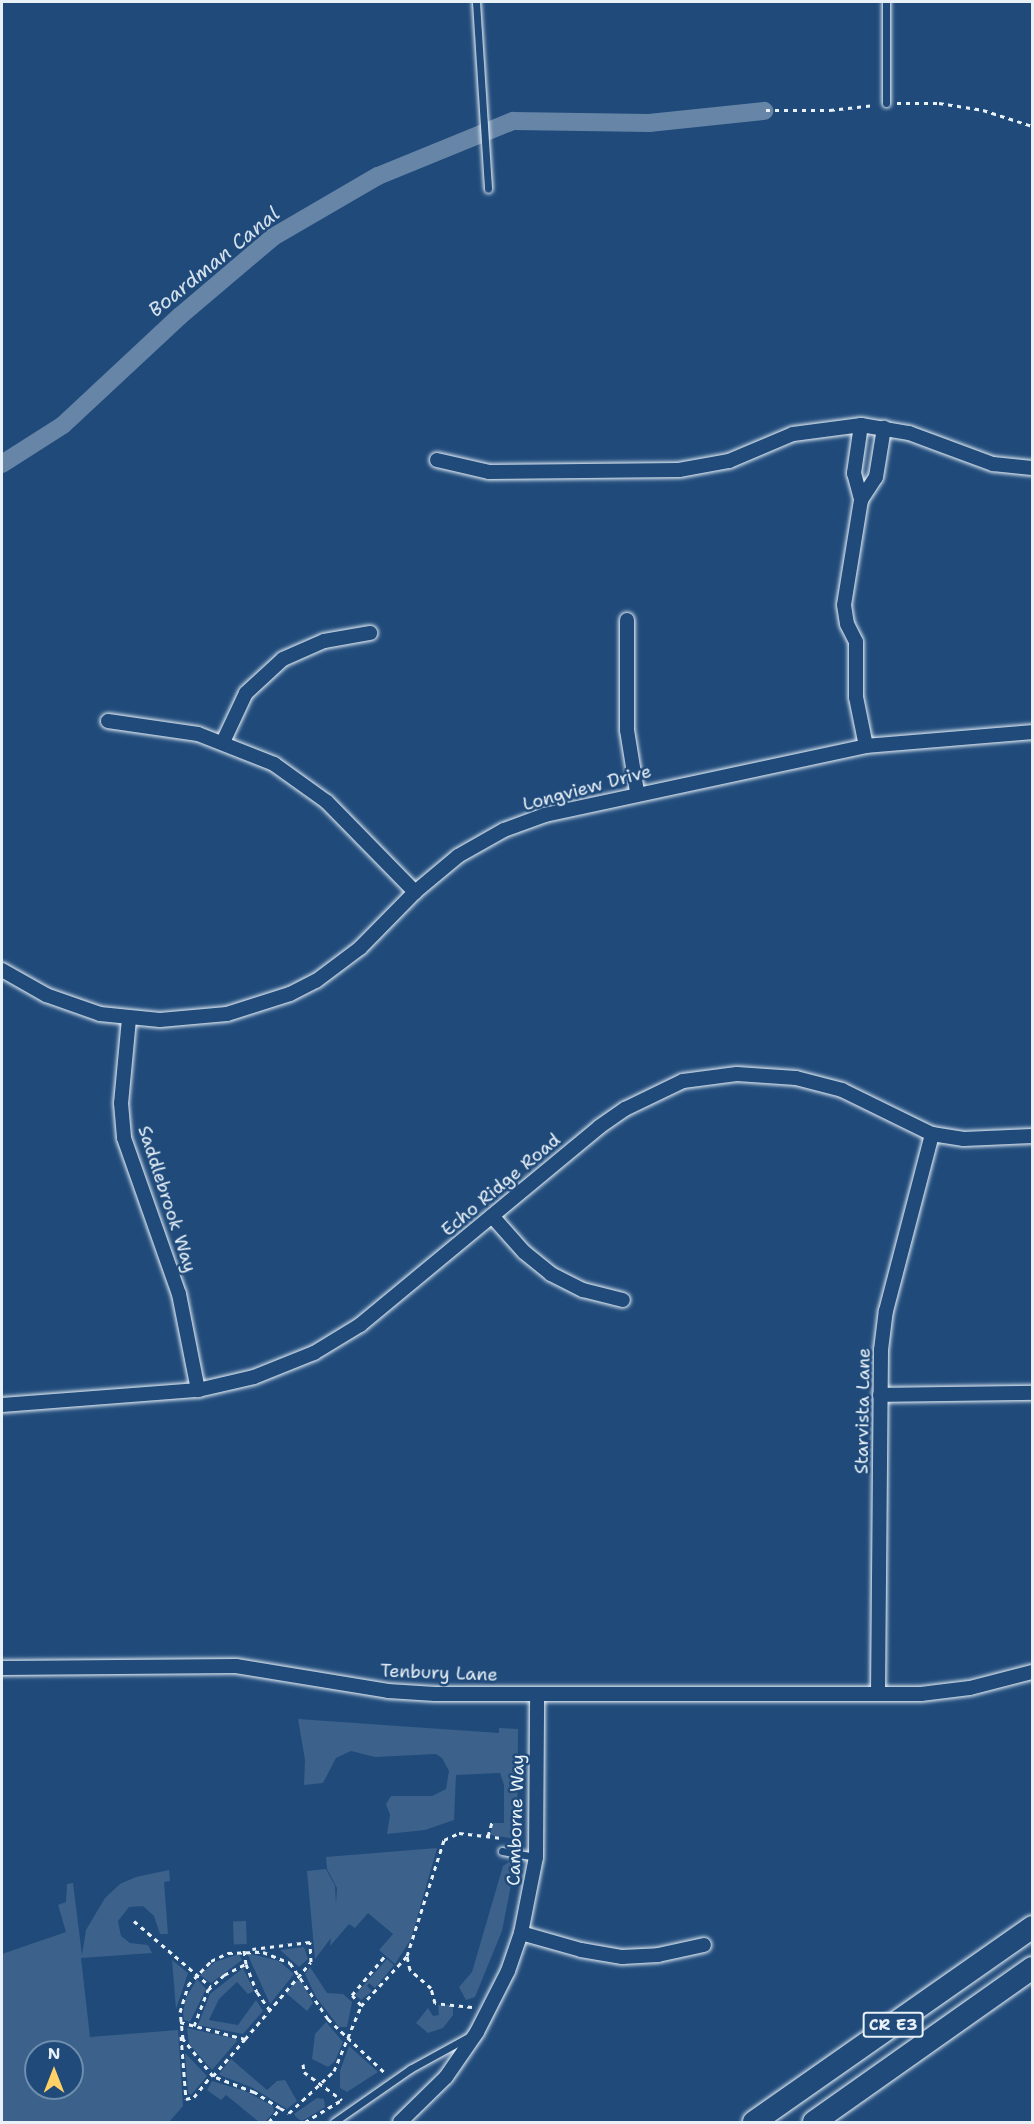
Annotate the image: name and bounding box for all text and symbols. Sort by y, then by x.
water label: Boardman Canal [144,202,284,322]
street label: Longview Drive [520,760,654,816]
street label: Saddlebrook Way [133,1123,201,1275]
street label: Echo Ridge Road [437,1129,565,1241]
street label: Starvista Lane [851,1348,875,1474]
street label: Tenbury Lane [380,1660,498,1686]
street label: Camborne Way [503,1754,529,1886]
road number: CR E3 [862,2012,924,2038]
north arrow [24,2040,84,2100]
text: N [48,2043,60,2064]

